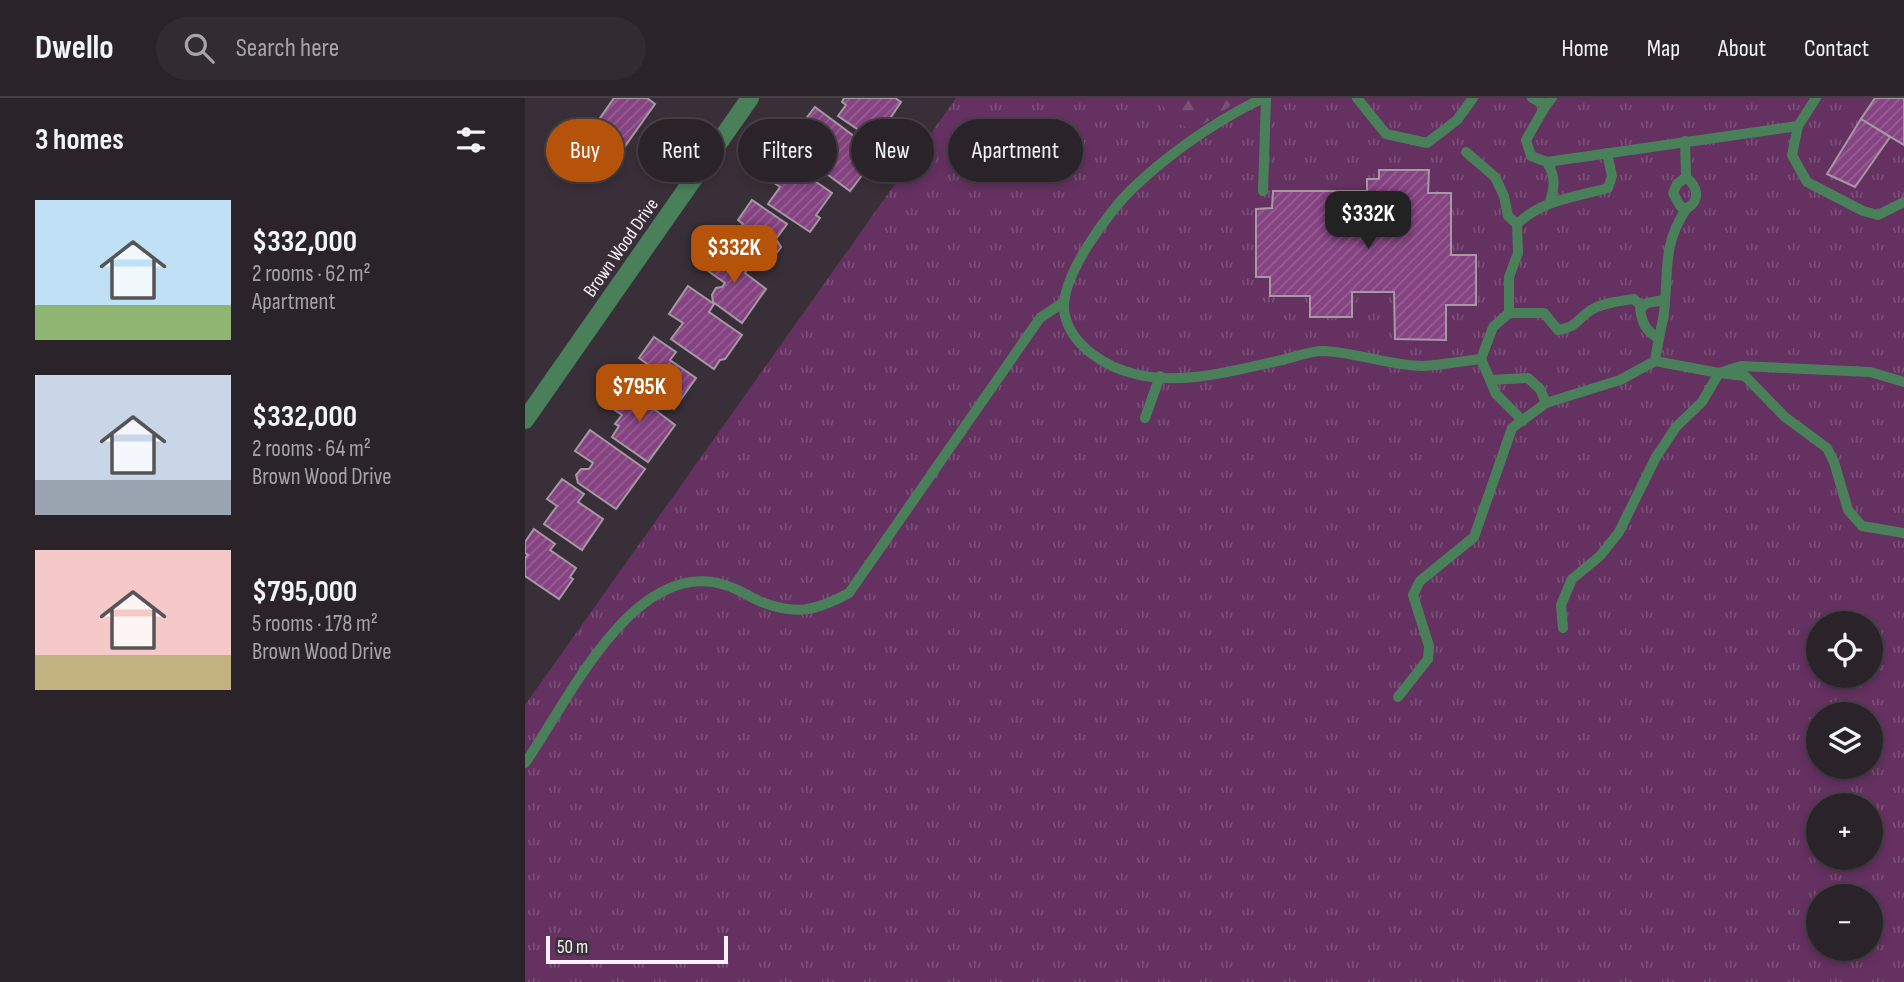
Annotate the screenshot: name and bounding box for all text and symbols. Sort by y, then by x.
search box [156,17,646,80]
text: Dwello [35,28,114,68]
icon: search [180,29,218,67]
text: Search here [236,33,339,64]
text: Home [1561,34,1609,63]
text: Map [1647,34,1680,63]
text: About [1718,34,1766,63]
text: Contact [1804,34,1869,63]
chip: Buy [546,119,624,182]
chip: Rent [638,119,724,182]
chip: Filters [738,119,837,182]
chip: New [851,119,934,182]
chip: Apartment [948,119,1083,182]
icon: filters [452,121,490,159]
text: 3 homes [35,122,124,158]
pin: $332K [1319,192,1417,251]
street label: Brown Wood Drive [579,194,664,302]
text: $332K [1341,200,1395,228]
text: $332,000 [252,224,357,260]
pin: $332K [685,226,783,285]
icon: home [91,228,175,312]
text: $332K [707,234,761,262]
text: 2 rooms · 62 m² [252,260,371,288]
text: Apartment [252,288,336,316]
pin: $795K [590,364,688,424]
text: $795K [612,373,666,401]
text: $332,000 [252,399,357,435]
icon: home [91,403,175,487]
text: 2 rooms · 64 m² [252,435,371,463]
text: Brown Wood Drive [252,463,391,491]
text: $795,000 [252,574,357,610]
icon: home [91,578,175,662]
text: 5 rooms · 178 m² [252,610,378,638]
map controls [1806,611,1883,961]
button: locate [1806,611,1883,688]
text: Brown Wood Drive [252,638,391,666]
button: layers [1806,702,1883,779]
button: + [1806,793,1883,870]
button: − [1806,884,1883,961]
scale bar [546,933,728,965]
text: 50 m [557,936,588,959]

